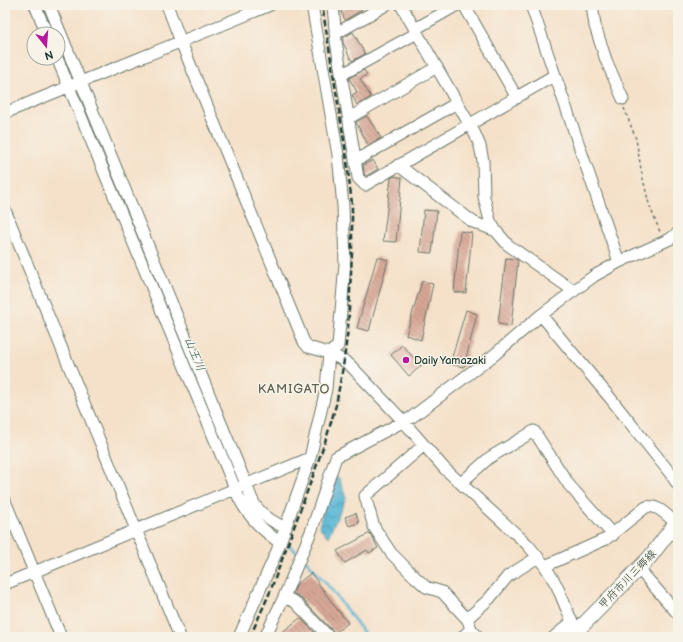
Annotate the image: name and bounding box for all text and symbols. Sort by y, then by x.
north arrow [26,26,66,66]
text: N [43,48,55,63]
water label: 山王川 [181,335,208,374]
place label: Daily Yamazaki [414,354,486,367]
marker: Daily Yamazaki [401,355,411,365]
district label: KAMIGATO [258,381,330,397]
street label: 甲府市川三郷線 [596,547,659,612]

